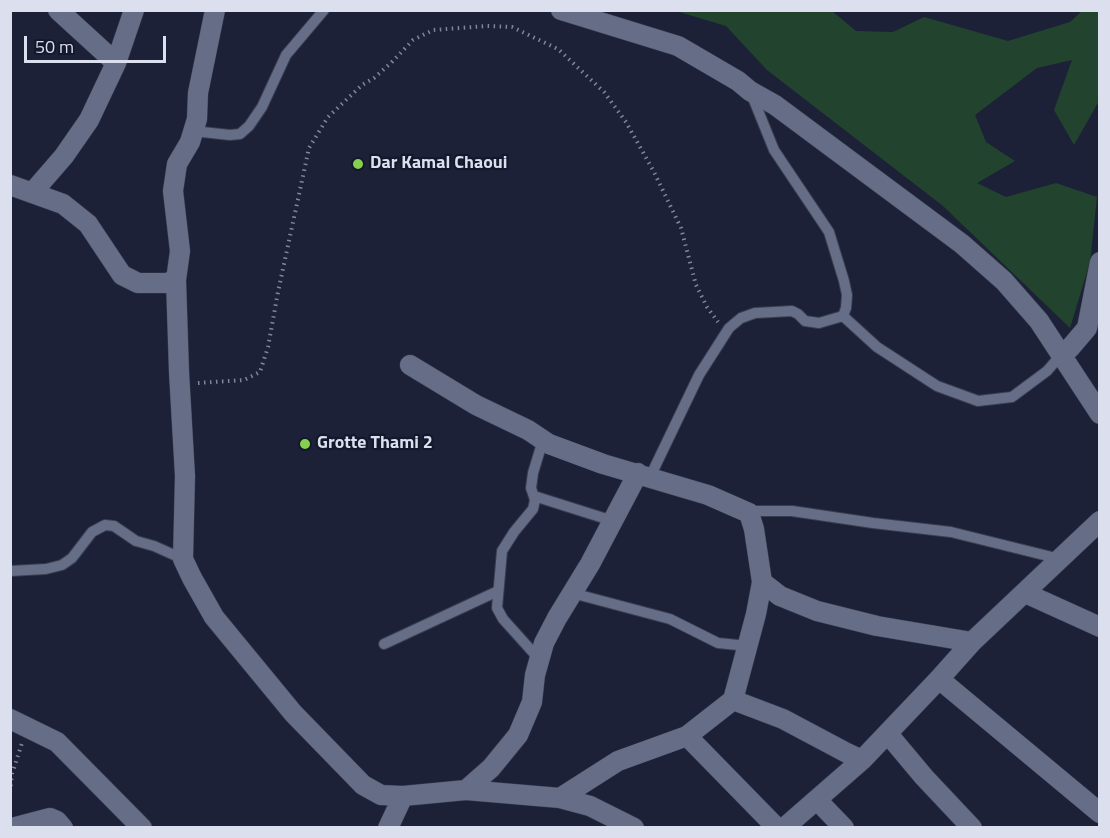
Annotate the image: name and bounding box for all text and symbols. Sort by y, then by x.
scale bar [27,24,170,62]
text: 50 m [35,33,74,60]
place label: Dar Kamal Chaoui [370,153,507,175]
marker: Dar Kamal Chaoui [351,157,365,171]
place label: Grotte Thami 2 [317,433,433,455]
marker: Grotte Thami 2 [298,437,312,451]

